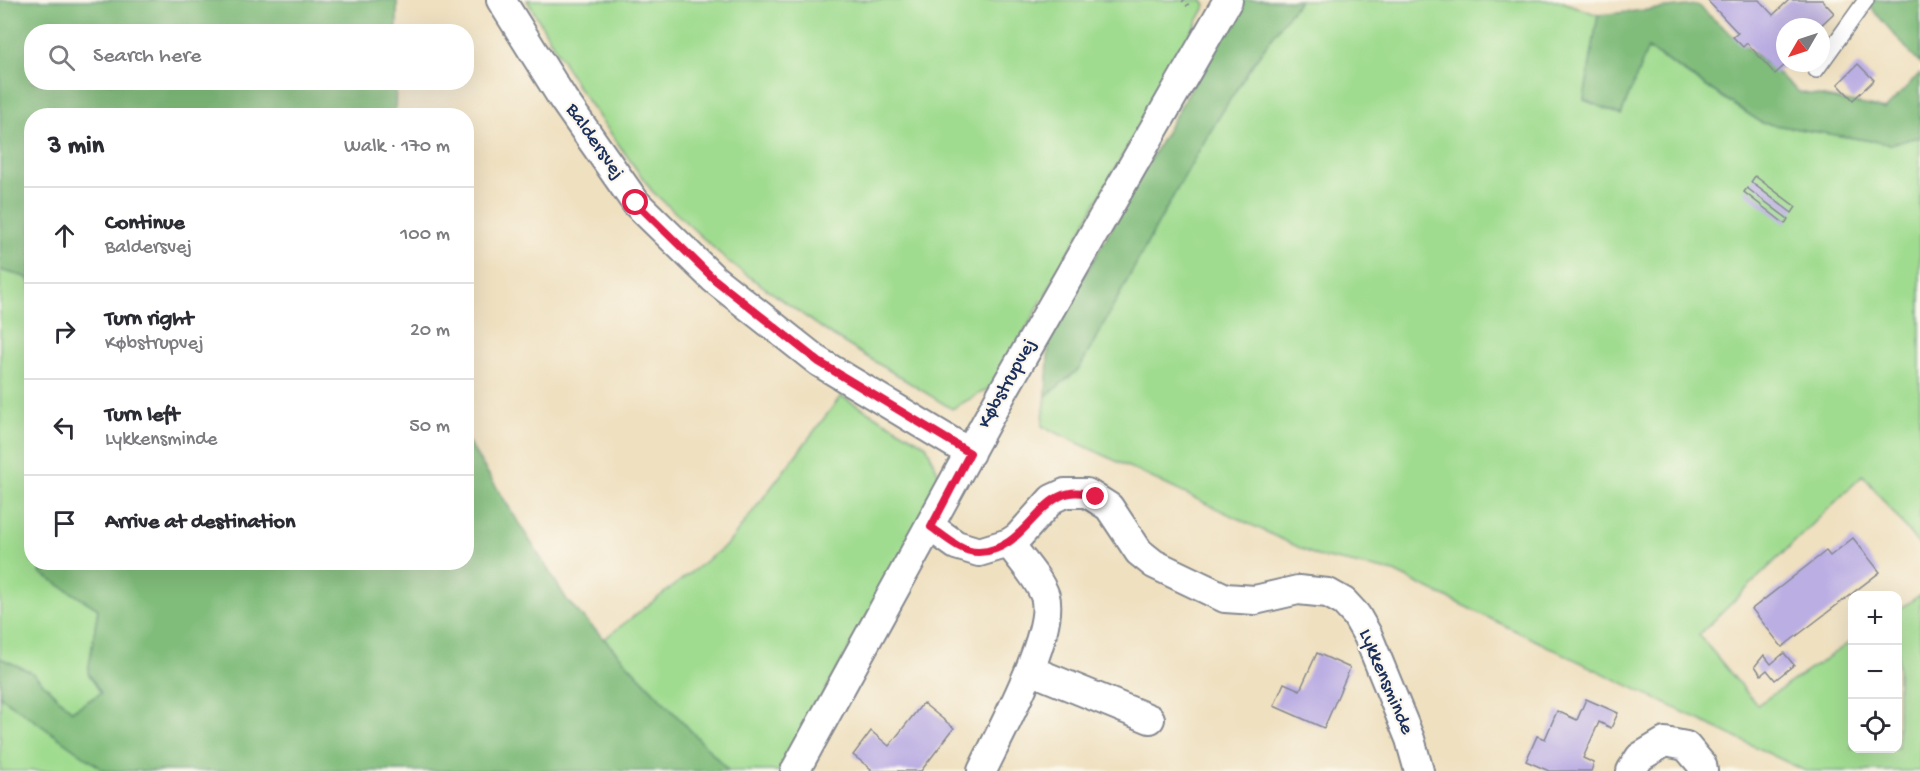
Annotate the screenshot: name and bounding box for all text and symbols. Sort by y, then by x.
north arrow [1776,18,1830,72]
search box [24,24,474,90]
icon: search [45,41,78,74]
text: Search here [93,44,201,70]
street label: Baldersvej [559,99,628,184]
text: 3 min [48,132,104,163]
text: Walk · 170 m [344,136,450,159]
route start [622,189,648,215]
text: Continue [105,211,185,237]
icon: ahead [48,219,81,252]
text: 100 m [400,224,450,247]
text: Baldersvej [105,237,192,260]
text: Turn right [105,307,193,333]
icon: right [48,315,81,348]
text: 20 m [410,320,450,343]
text: Købstrupvej [105,333,204,356]
street label: Købstrupvej [974,335,1042,433]
text: Turn left [105,403,179,429]
icon: left [48,411,81,444]
text: 50 m [409,416,450,439]
text: Lykkensminde [105,429,217,452]
route end [1082,483,1108,509]
icon: arrive [48,507,81,540]
text: Arrive at destination [105,510,295,536]
map controls [1848,591,1902,753]
button: + [1848,591,1902,645]
street label: Lykkensminde [1352,626,1418,739]
button: − [1848,645,1902,699]
button: locate [1848,699,1902,753]

